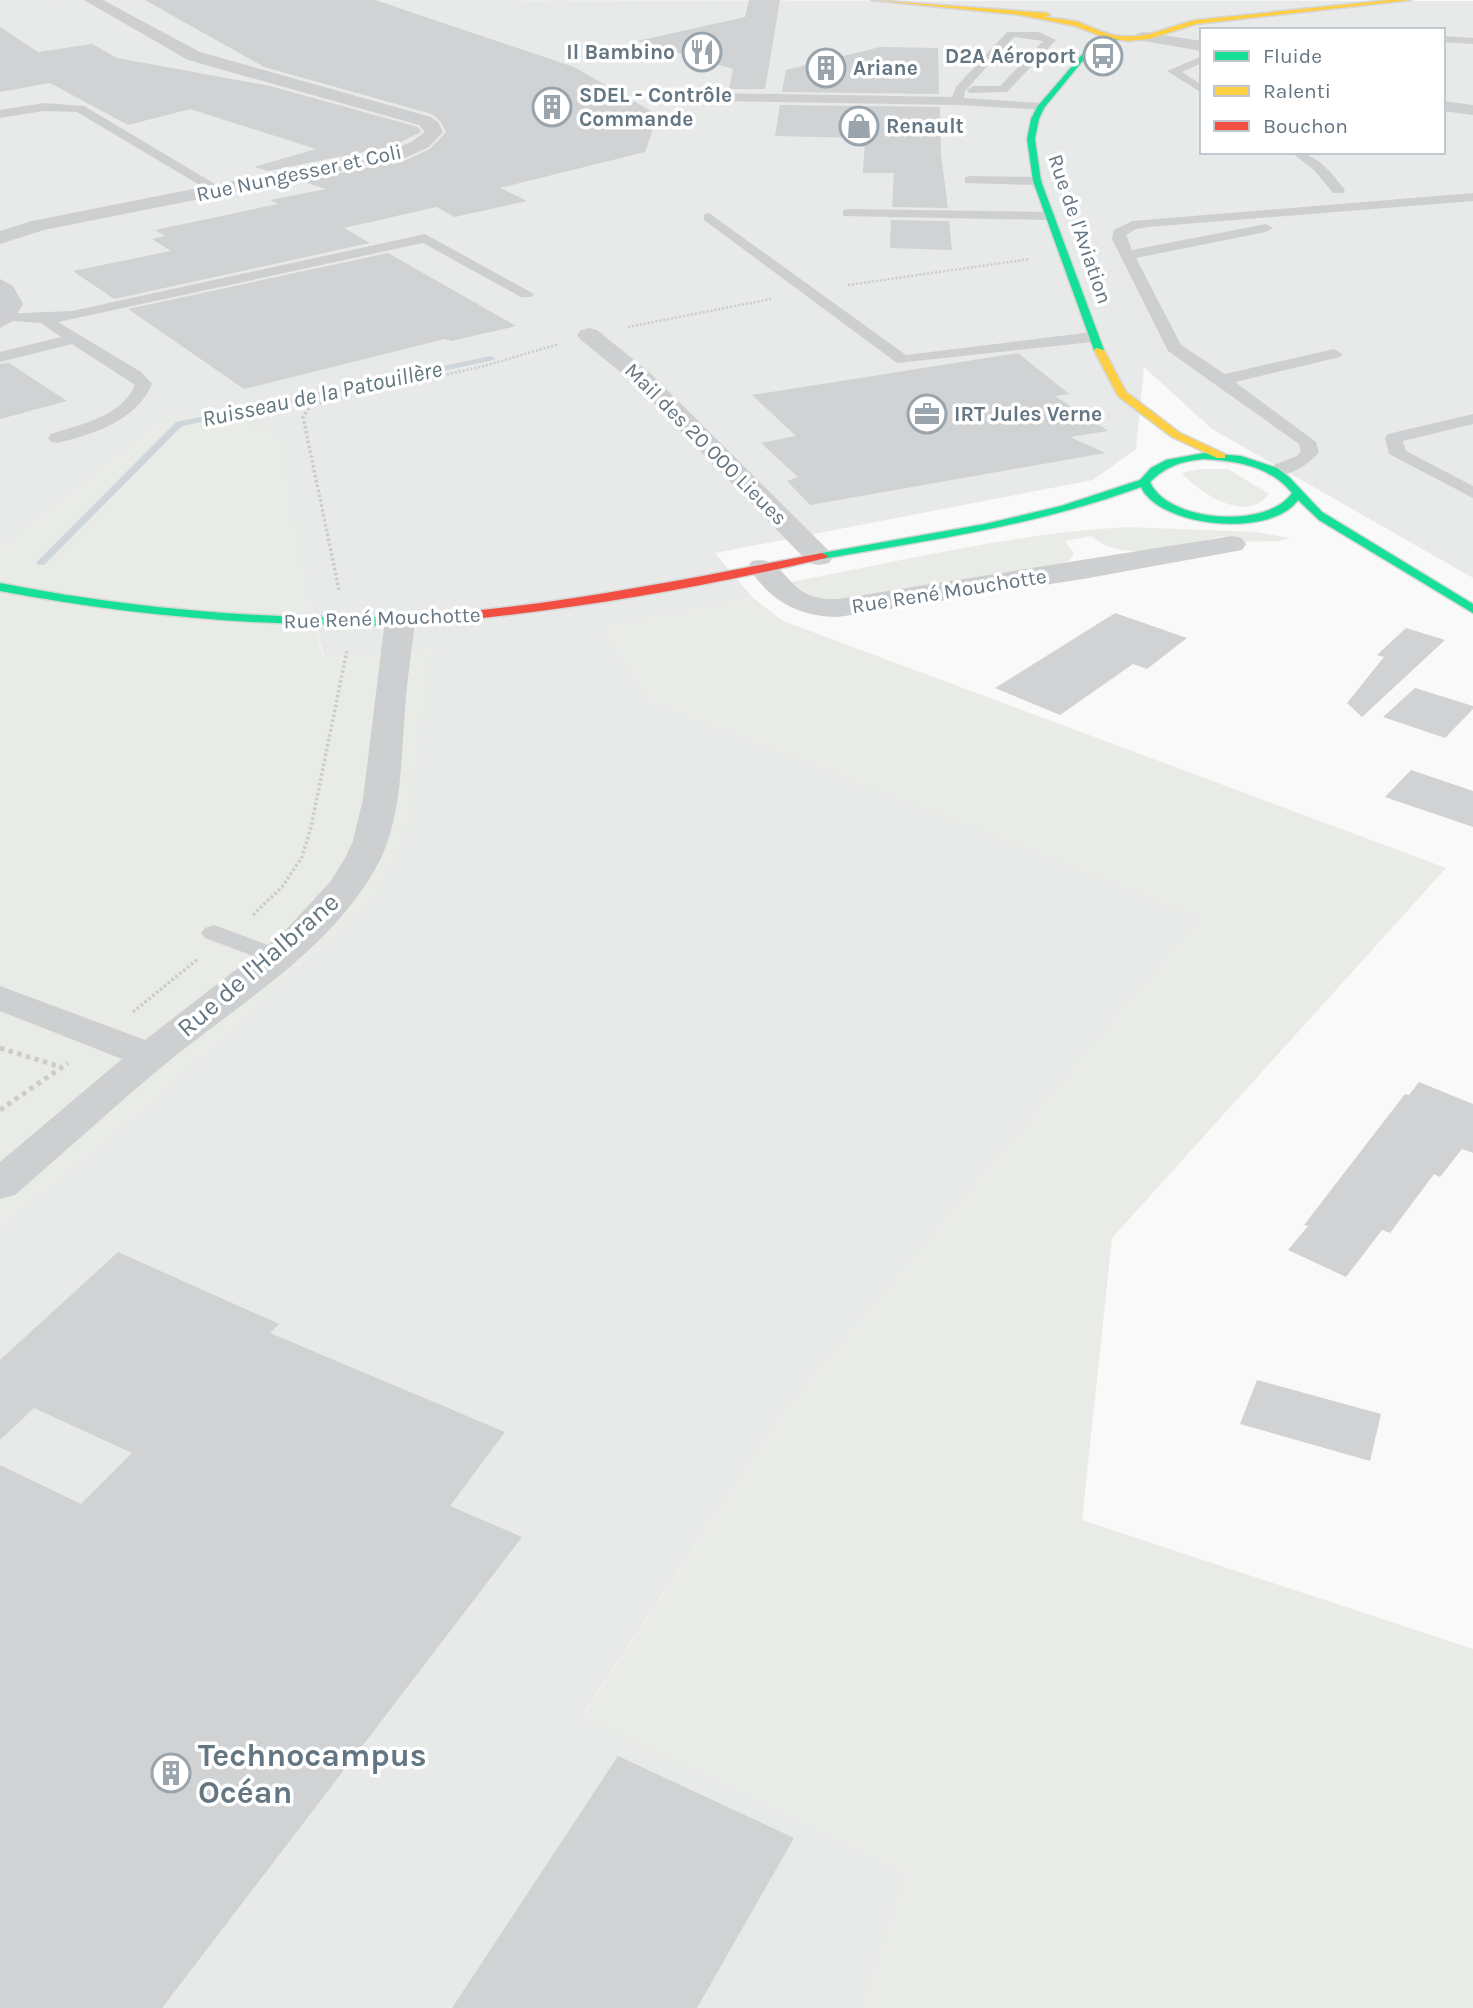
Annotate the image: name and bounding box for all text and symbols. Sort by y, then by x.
legend [1200,28,1445,154]
restaurant icon: Il Bambino [681,31,723,73]
bus stop icon: D2A Aéroport [1082,35,1124,77]
place label: Il Bambino [566,40,675,64]
place label: D2A Aéroport [945,44,1076,68]
text: Fluide [1263,44,1322,68]
building icon: Ariane [805,47,847,89]
place label: Ariane [853,56,918,80]
text: Ralenti [1263,79,1331,103]
place label: SDEL - Contrôle Commande [579,83,732,131]
building icon: SDEL - Contrôle Commande [531,86,573,128]
shop icon: Renault [838,105,880,147]
place label: Renault [886,114,964,138]
text: Bouchon [1263,114,1348,138]
street label: Rue Nungesser et Coli [194,140,404,206]
street label: Rue de l'Aviation [1043,151,1117,307]
water label: Ruisseau de la Patouillère [200,355,445,433]
street label: Mail des 20 000 Lieues [620,358,792,530]
office icon: IRT Jules Verne [906,393,948,435]
place label: IRT Jules Verne [954,402,1102,426]
street label: Rue René Mouchotte [850,564,1048,618]
street label: Rue René Mouchotte [283,603,481,633]
street label: Rue de l'Halbrane [171,886,345,1044]
place label: Technocampus Océan [198,1737,427,1811]
building icon: Technocampus Océan [150,1752,192,1794]

